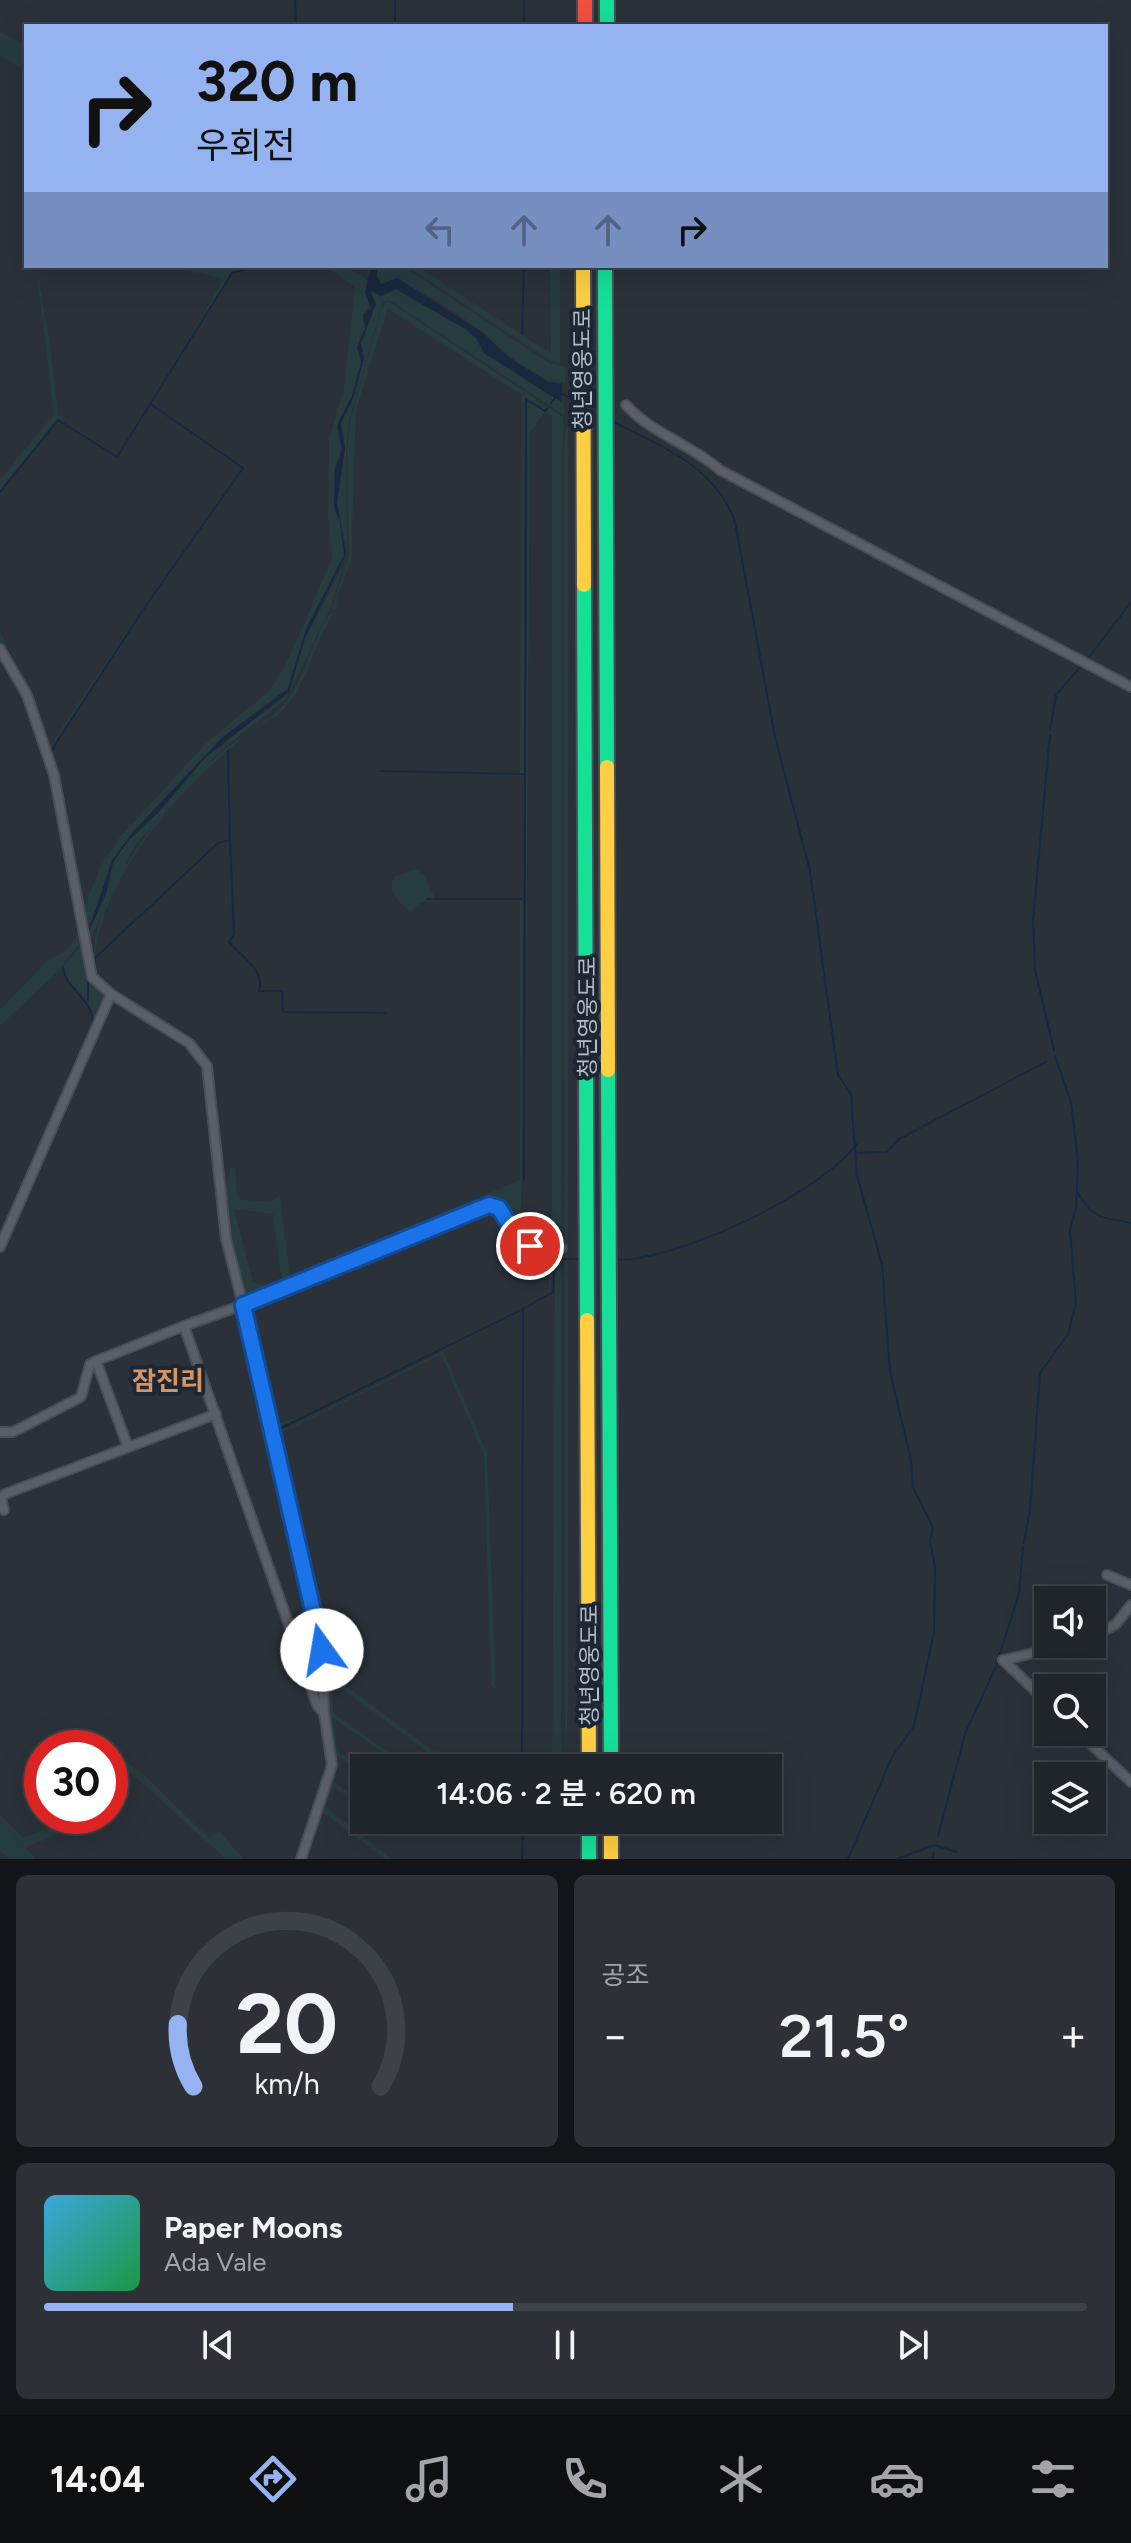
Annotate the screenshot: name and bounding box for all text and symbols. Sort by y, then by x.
text: 320 m [196,48,358,115]
icon: right [64,56,168,160]
text: 우회전 [196,124,295,167]
icon: left [418,208,462,252]
icon: ahead [502,208,546,252]
icon: ahead [586,208,630,252]
icon: right [670,208,714,252]
street label: 청년영웅도로 [569,308,596,430]
street label: 청년영웅도로 [574,956,601,1078]
pin [496,1212,564,1280]
icon: arrive [508,1224,552,1268]
district label: 잠진리 [132,1365,204,1397]
map controls [1034,1586,1106,1834]
button: sound [1034,1586,1106,1658]
street label: 청년영웅도로 [576,1604,603,1726]
position arrow [280,1608,364,1692]
button: search [1034,1674,1106,1746]
speed limit sign: 30 [24,1730,128,1834]
button: layers [1034,1762,1106,1834]
text: 14:06 · 2 분 · 620 m [436,1775,696,1812]
text: 공조 [602,1959,649,1991]
text: 20 [236,1974,338,2074]
text: 21.5° [779,2000,909,2072]
text: − [602,2009,629,2062]
text: + [1060,2009,1087,2062]
text: km/h [254,2067,319,2101]
text: Paper Moons [164,2209,343,2246]
text: Ada Vale [164,2246,267,2278]
icon: previous [196,2323,240,2367]
icon: pause [543,2323,587,2367]
icon: next [891,2323,935,2367]
icon: directions [245,2451,301,2507]
icon: music [401,2451,457,2507]
icon: phone [557,2451,613,2507]
icon: climate [713,2451,769,2507]
icon: car [869,2451,925,2507]
icon: filters [1025,2451,1081,2507]
text: 14:04 [50,2458,145,2501]

